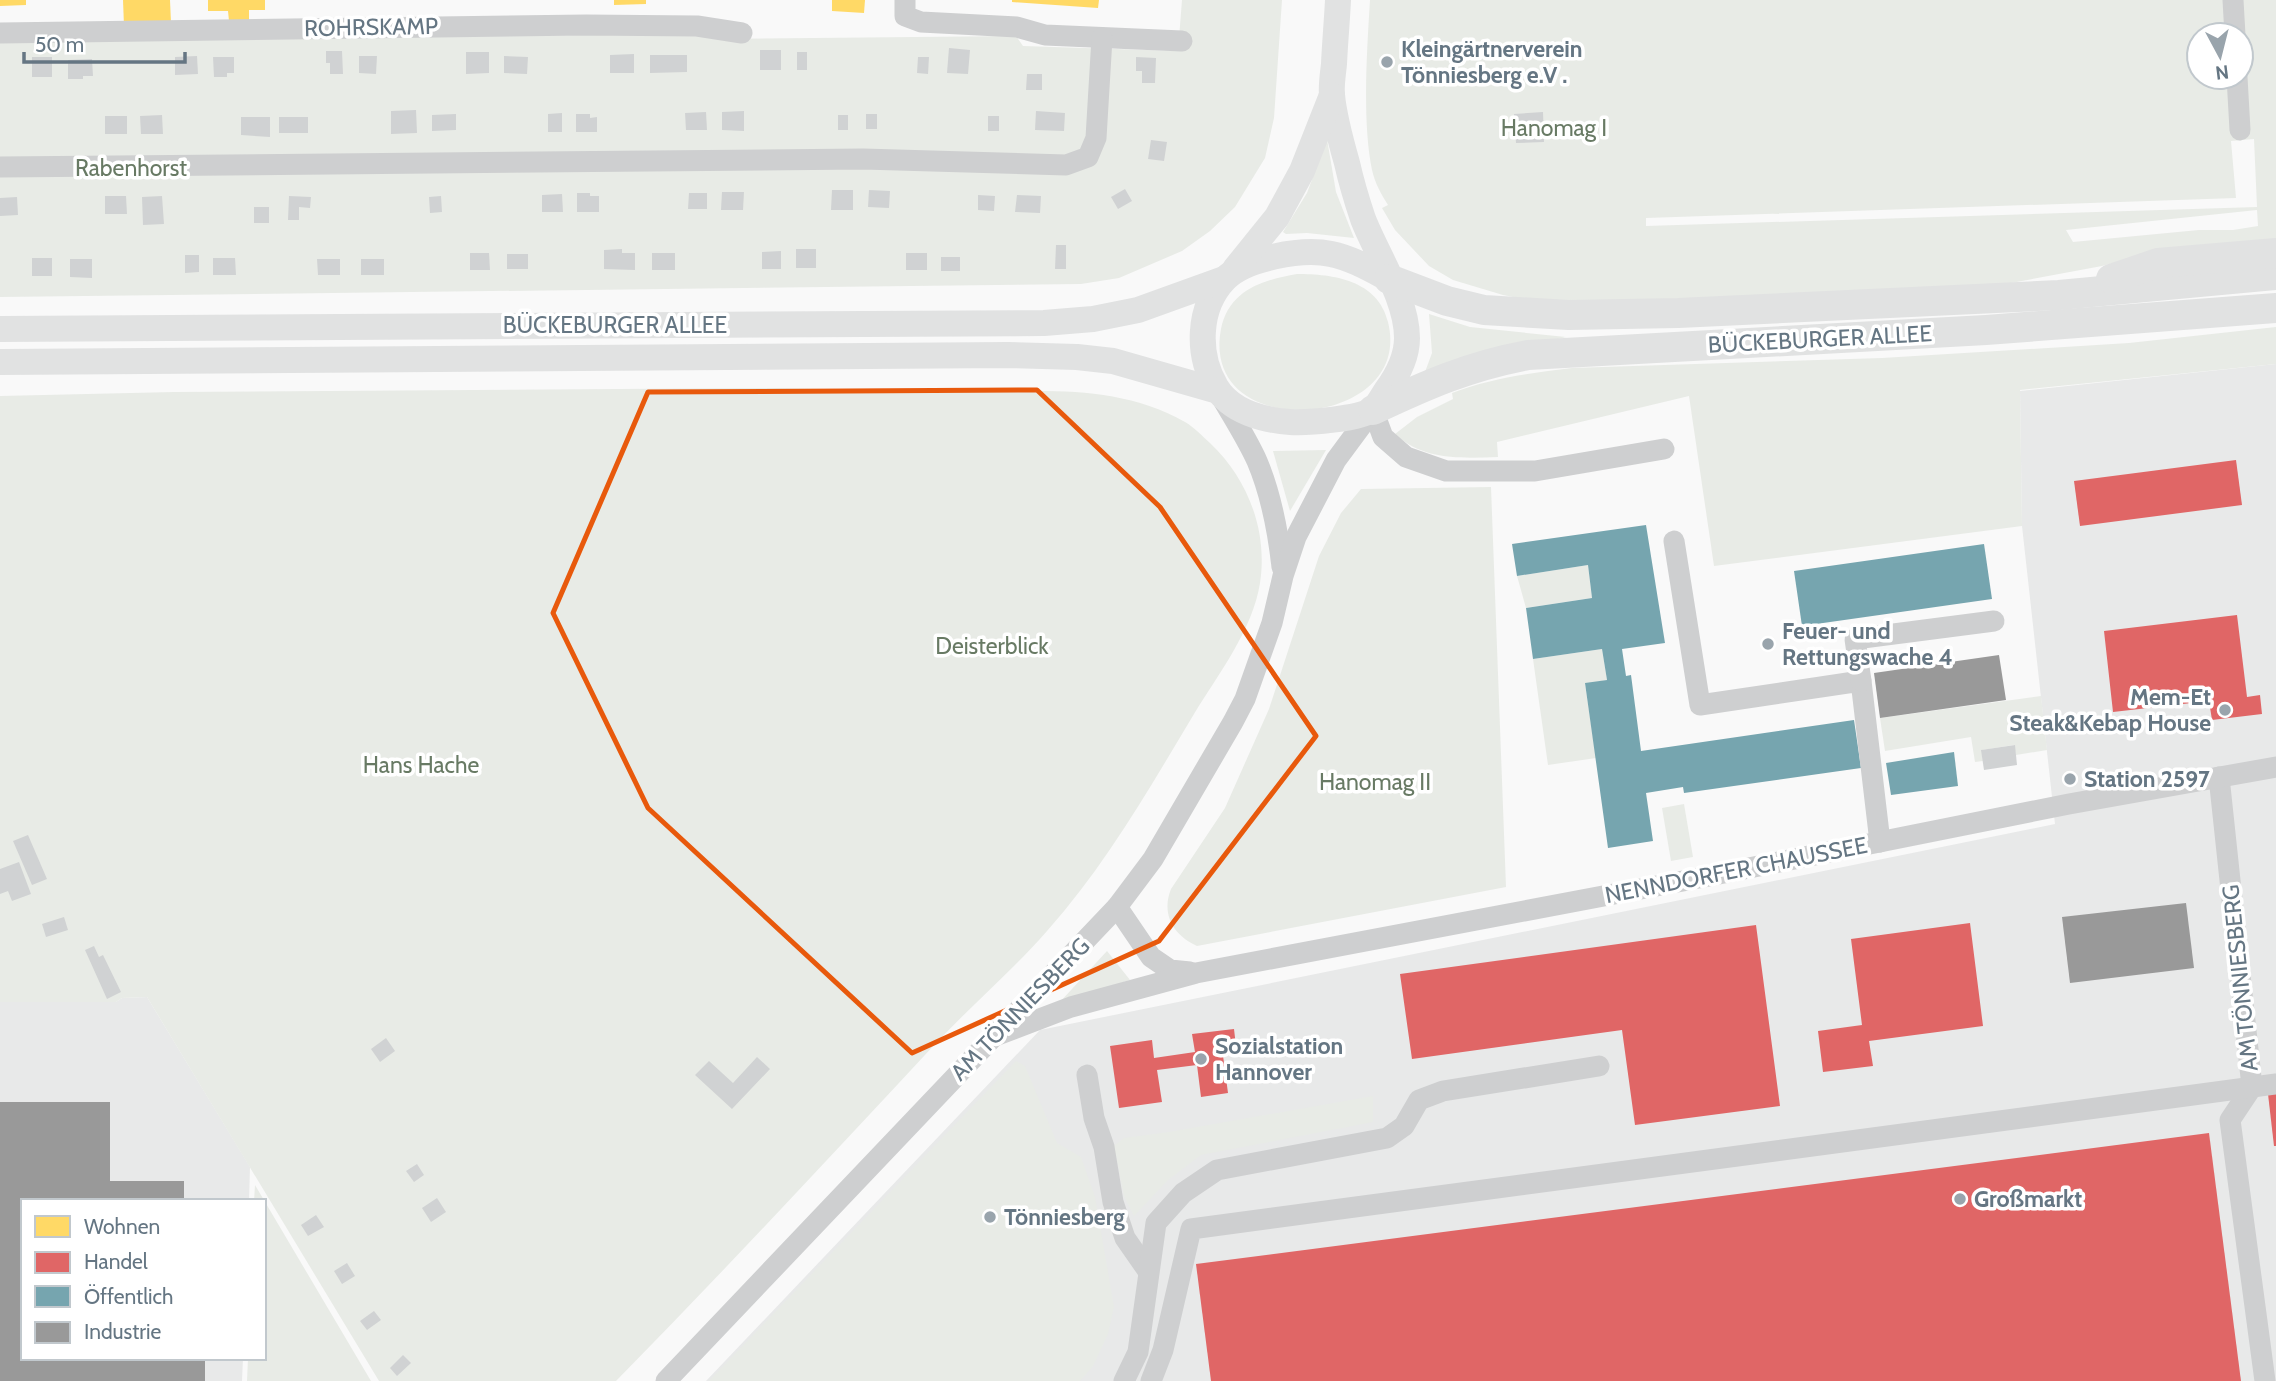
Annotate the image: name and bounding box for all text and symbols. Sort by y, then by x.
street label: ROHRSKAMP [304,12,438,42]
scale bar [24,21,186,65]
north arrow [2185,21,2255,91]
text: 50 m [35,32,84,57]
place label: Kleingärtnerverein Tönniesberg e.V . [1401,35,1583,89]
marker: Kleingärtnerverein Tönniesberg e.V . [1379,54,1395,70]
text: N [2214,60,2230,85]
park label: Hanomag I [1501,114,1607,142]
park label: Rabenhorst [75,154,187,182]
street label: BÜCKEBURGER ALLEE [503,311,727,339]
street label: BÜCKEBURGER ALLEE [1707,319,1933,359]
place label: Feuer- und Rettungswache 4 [1782,617,1953,671]
park label: Deisterblick [935,632,1049,660]
marker: Feuer- und Rettungswache 4 [1760,636,1776,652]
place label: Mem-Et Steak&Kebap House [2009,683,2211,737]
marker: Mem-Et Steak&Kebap House [2217,702,2233,718]
park label: Hans Hache [363,751,479,779]
place label: Station 2597 [2084,765,2210,793]
park label: Hanomag II [1319,768,1431,796]
marker: Station 2597 [2062,771,2078,787]
street label: NENNDORFER CHAUSSEE [1602,831,1870,909]
street label: AM TÖNNIESBERG [2216,883,2264,1073]
street label: AM TÖNNIESBERG [945,932,1095,1086]
place label: Sozialstation Hannover [1215,1032,1343,1086]
marker: Sozialstation Hannover [1193,1051,1209,1067]
place label: Großmarkt [1974,1185,2082,1213]
marker: Großmarkt [1952,1191,1968,1207]
legend [21,1199,266,1360]
place label: Tönniesberg [1004,1203,1125,1231]
marker: Tönniesberg [982,1209,998,1225]
text: Wohnen [84,1214,160,1239]
text: Handel [84,1249,148,1274]
text: Öffentlich [84,1284,173,1309]
text: Industrie [84,1319,161,1344]

